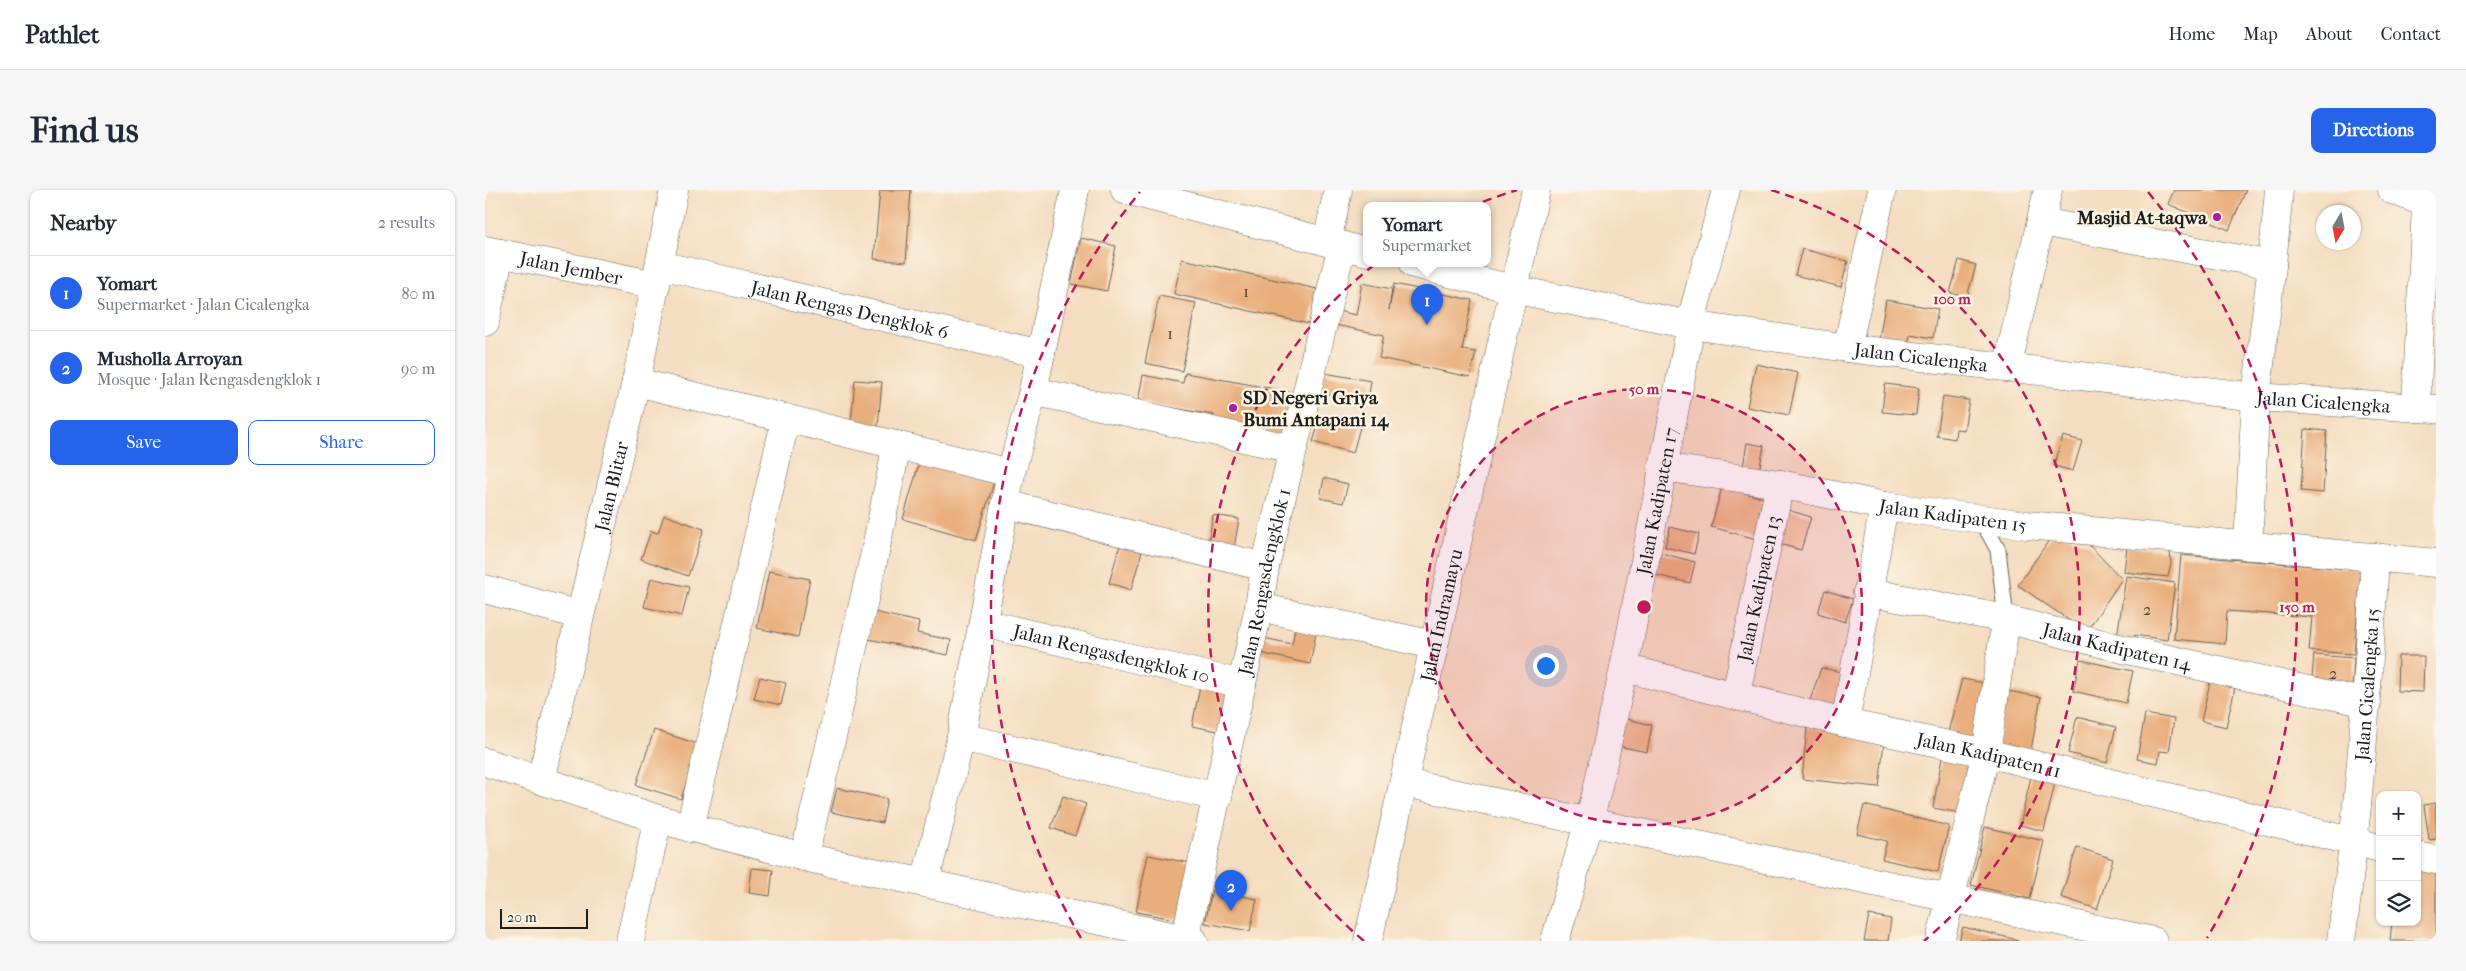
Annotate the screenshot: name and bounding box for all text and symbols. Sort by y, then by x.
text: Pathlet [25,21,99,49]
text: Home [2168,24,2215,45]
text: Map [2243,24,2278,45]
text: About [2306,24,2352,45]
text: Contact [2380,24,2441,45]
button: Directions [2311,108,2436,153]
text: Find us [30,110,139,151]
popup [1363,202,1491,267]
north arrow [2316,205,2361,250]
place label: Masjid At-taqwa [2076,207,2208,229]
text: Nearby [50,211,116,235]
marker: Masjid At-taqwa [2211,211,2223,223]
text: 2 results [378,213,435,232]
text: Yomart [1382,214,1442,236]
text: Supermarket [1382,236,1472,255]
street label: Jalan Jember [516,247,625,290]
text: Yomart [97,273,157,295]
street label: Jalan Rengas Dengklok 6 [747,276,951,344]
house number: 1 [1243,282,1249,301]
text: 1 [63,284,69,303]
text: 80 m [401,284,435,303]
pin: 1 [1411,284,1443,325]
text: 100 m [1933,290,1971,308]
text: Supermarket · Jalan Cicalengka [97,295,310,314]
house number: 1 [1167,324,1173,343]
street label: Jalan Cicalengka [1851,339,1989,377]
text: Musholla Arroyan [97,348,242,370]
text: 2 [62,359,70,378]
text: 90 m [401,359,435,378]
text: Mosque · Jalan Rengasdengklok 1 [97,370,321,389]
text: 50 m [1629,380,1660,398]
place label: SD Negeri Griya Bumi Antapani 14 [1243,387,1389,431]
street label: Jalan Cicalengka [2254,387,2391,418]
marker: SD Negeri Griya Bumi Antapani 14 [1227,402,1239,414]
button: Save [50,420,238,465]
button: Share [248,420,435,465]
street label: Jalan Kadipaten 17 [1632,425,1683,579]
street label: Jalan Blitar [590,439,634,535]
street label: Jalan Rengasdengklok 1 [1234,486,1295,679]
street label: Jalan Kadipaten 15 [1875,495,2028,537]
street label: Jalan Kadipaten 13 [1733,514,1785,665]
street label: Jalan Indramayu [1416,547,1467,686]
centre of rings [1635,598,1653,616]
text: 150 m [2279,598,2315,616]
house number: 2 [2143,600,2151,619]
street label: Jalan Cicalengka 15 [2351,607,2384,764]
street label: Jalan Kadipaten 14 [2038,618,2194,676]
street label: Jalan Rengasdengklok 10 [1009,620,1212,688]
your location [1533,653,1559,679]
house number: 2 [2329,664,2337,683]
street label: Jalan Kadipaten 11 [1912,728,2063,783]
map controls [2376,791,2421,926]
button: + [2376,791,2421,836]
button: − [2376,836,2421,881]
pin: 2 [1215,870,1247,911]
button: layers [2376,881,2421,926]
scale bar [500,906,587,929]
text: 20 m [507,909,537,926]

